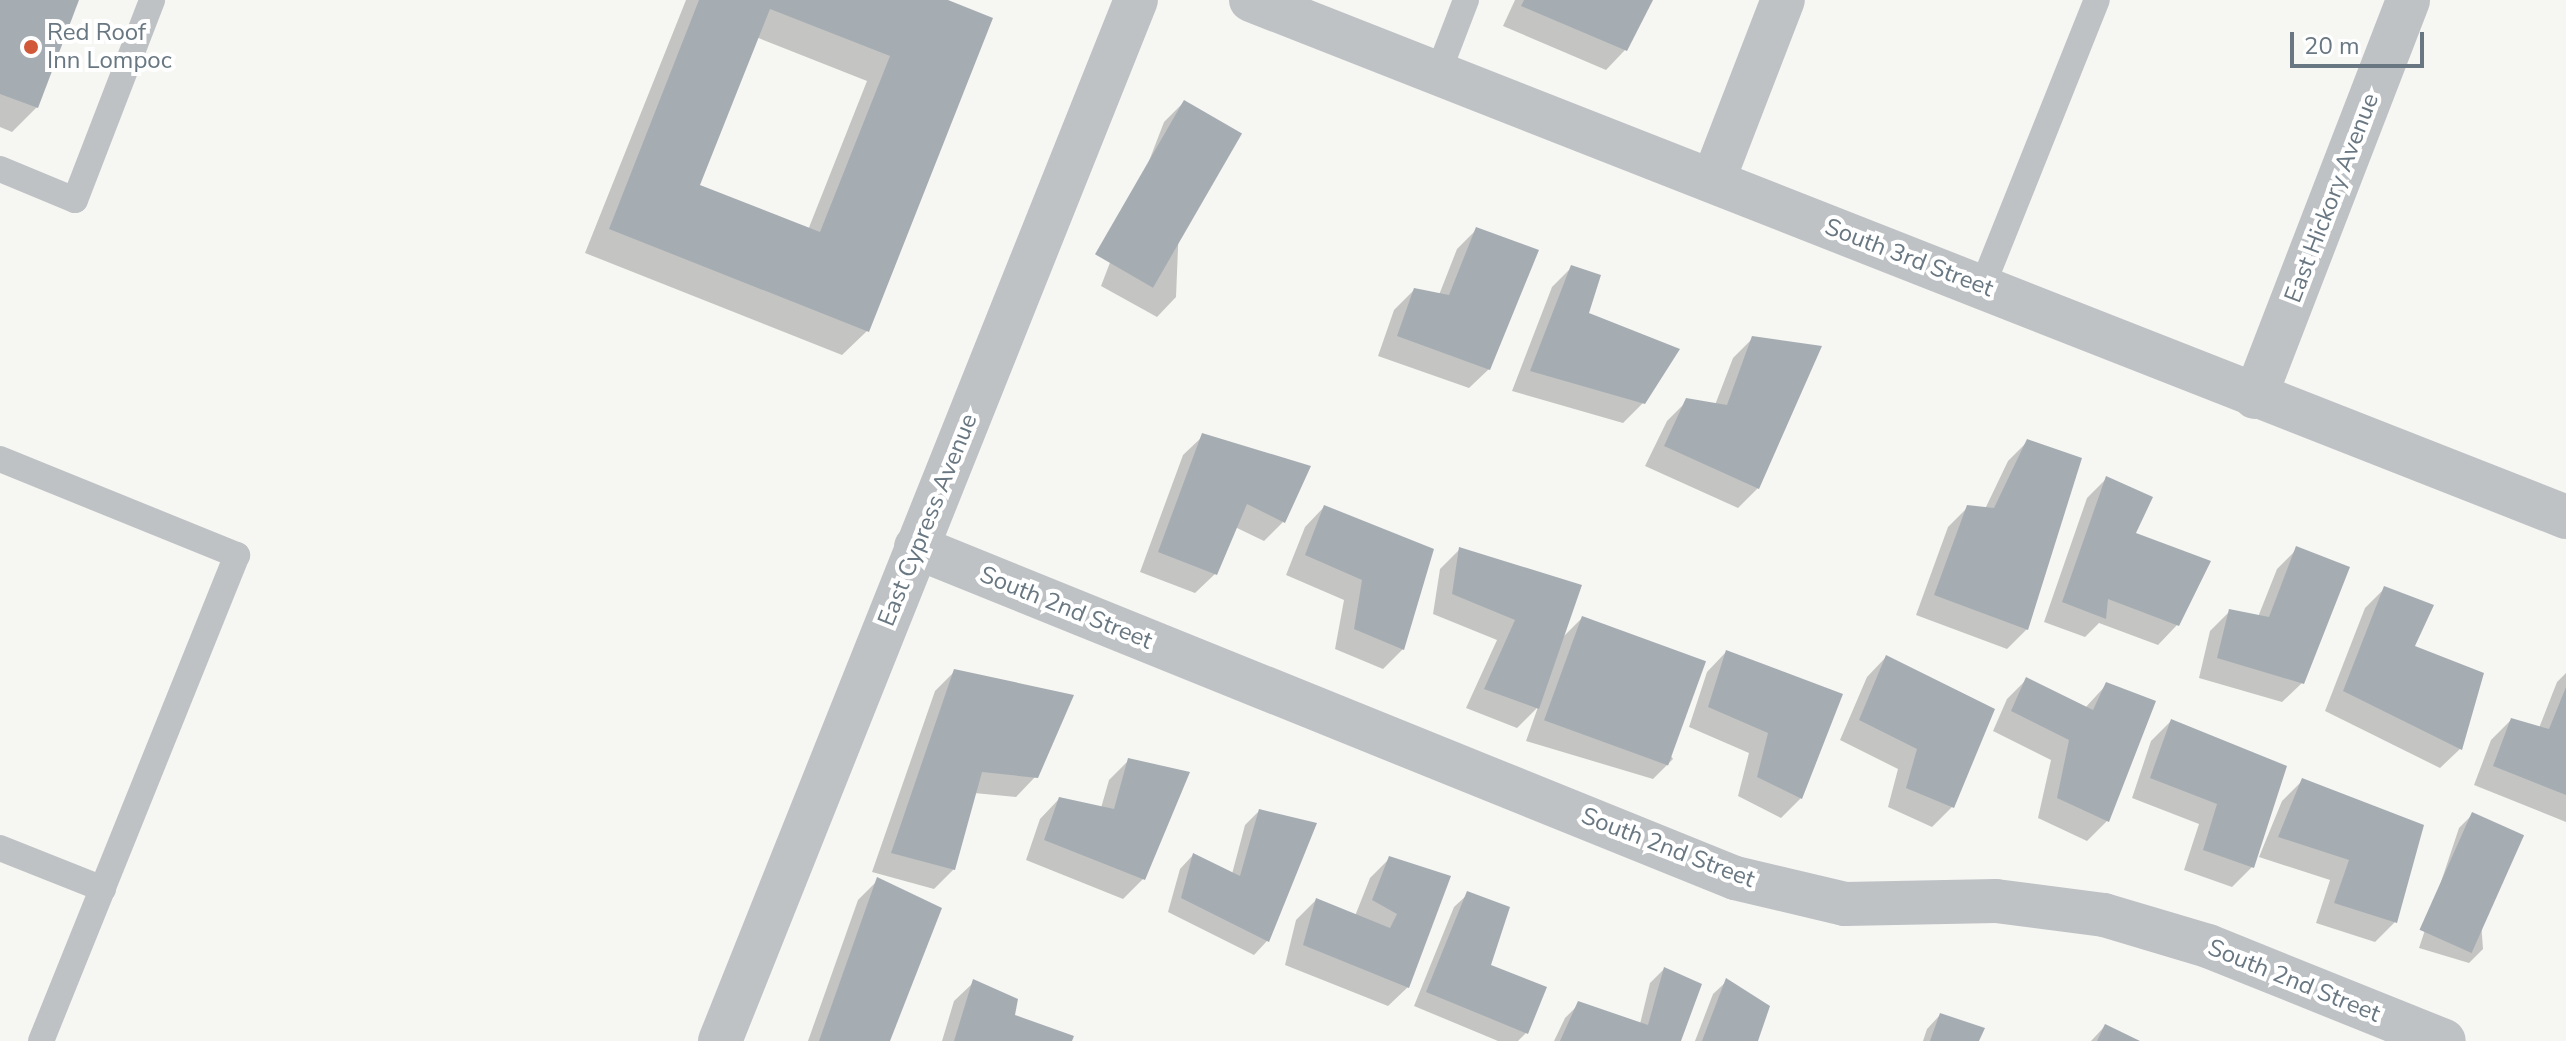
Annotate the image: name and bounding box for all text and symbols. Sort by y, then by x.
scale bar [2294,16,2428,66]
place label: Red Roof Inn Lompoc [47,19,172,75]
text: 20 m [2304,30,2360,62]
marker: Red Roof Inn Lompoc [22,38,40,56]
street label: East Hickory Avenue [2279,89,2385,307]
street label: South 3rd Street [1821,213,1997,303]
street label: East Cypress Avenue [872,410,984,630]
street label: South 2nd Street [976,560,1156,656]
street label: South 2nd Street [1577,802,1759,894]
street label: South 2nd Street [2204,933,2384,1029]

